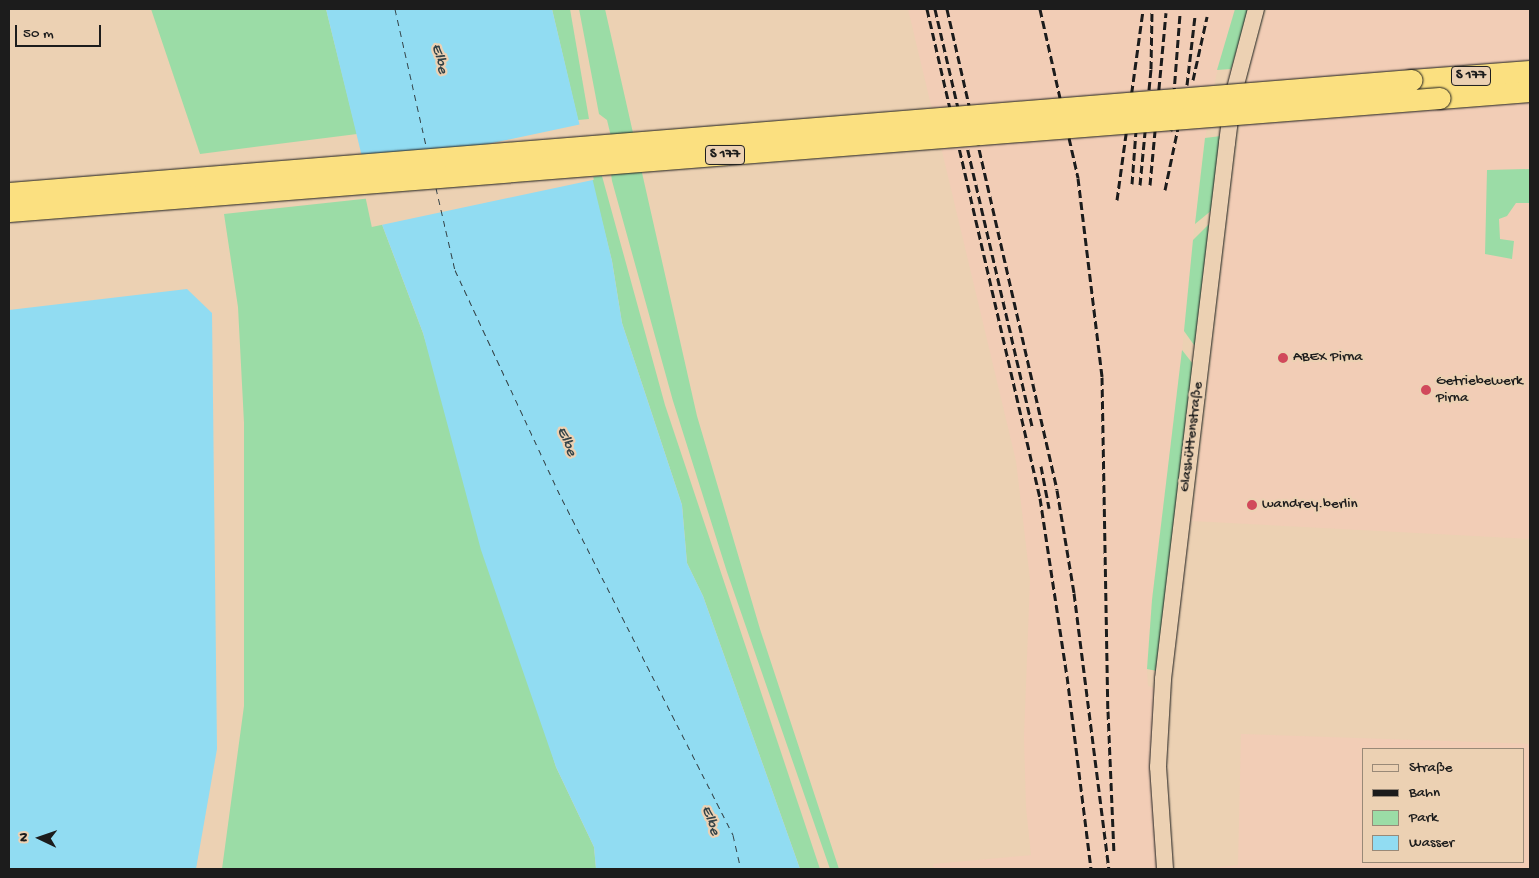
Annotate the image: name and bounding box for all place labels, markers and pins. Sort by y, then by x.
place label: ABEX Pirna [1293,349,1363,367]
marker: ABEX Pirna [1277,352,1289,364]
place label: Getriebewerk Pirna [1436,372,1523,407]
marker: Getriebewerk Pirna [1420,384,1432,396]
place label: wandrey.berlin [1262,496,1358,514]
marker: wandrey.berlin [1246,499,1258,511]

